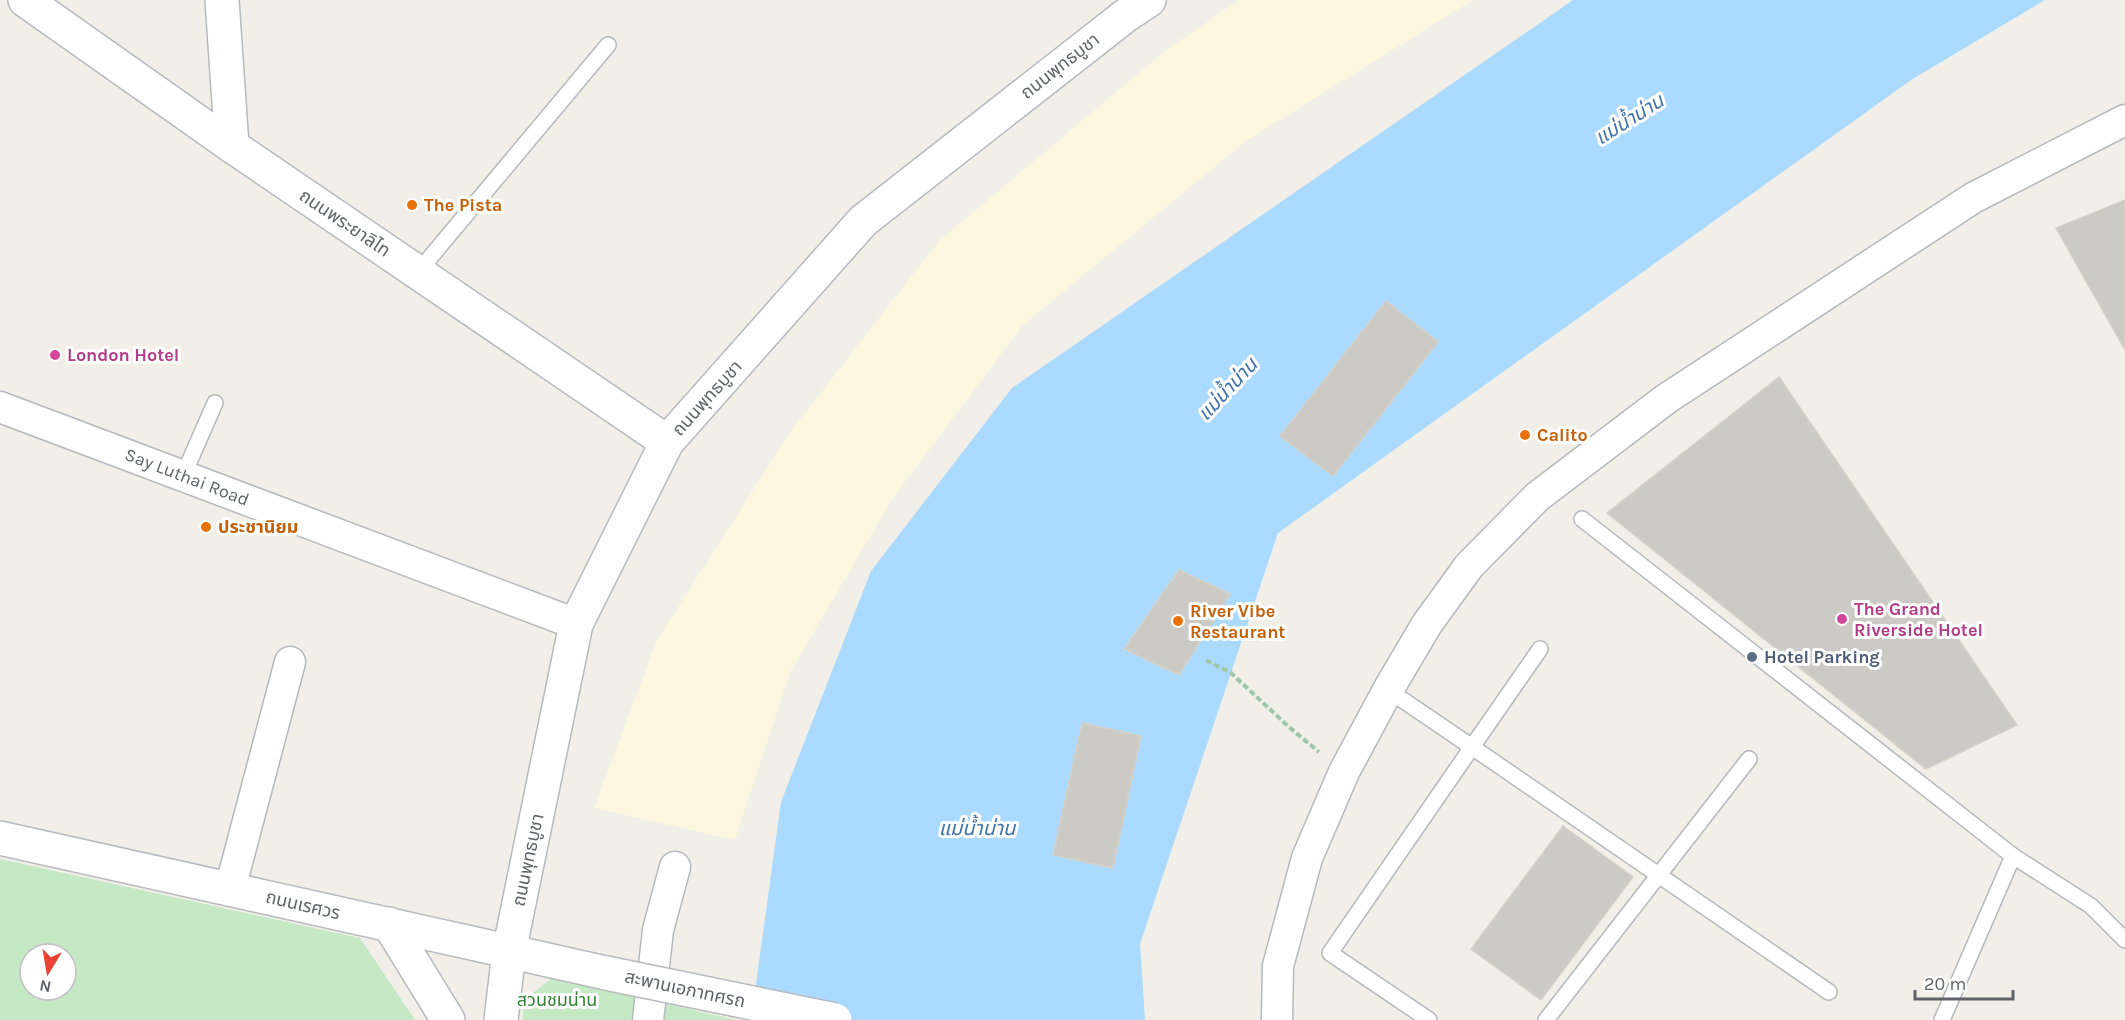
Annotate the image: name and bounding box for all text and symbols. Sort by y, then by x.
street label: ถนนพุทธบูชา [1016,28,1105,104]
water label: แม่น้ำน่าน [1589,86,1669,149]
street label: ถนนพระยาลิไท [295,185,395,261]
place label: The Pista [424,194,502,216]
marker: The Pista [405,198,419,212]
place label: London Hotel [67,344,179,366]
marker: London Hotel [48,348,62,362]
water label: แม่น้ำน่าน [1191,350,1263,425]
street label: ถนนพุทธบูชา [667,356,747,441]
place label: Calito [1537,424,1588,446]
marker: Calito [1518,428,1532,442]
street label: Say Luthai Road [122,443,252,511]
place label: ประชานิยม [218,516,298,538]
marker: ประชานิยม [199,520,213,534]
place label: The Grand Riverside Hotel [1854,598,1983,641]
place label: River Vibe Restaurant [1190,600,1285,643]
marker: The Grand Riverside Hotel [1835,612,1849,626]
marker: River Vibe Restaurant [1171,614,1185,628]
place label: Hotel Parking [1764,646,1880,668]
marker: Hotel Parking [1745,650,1759,664]
street label: ถนนพุทธบูชา [507,812,550,909]
water label: แม่น้ำน่าน [939,814,1017,840]
street label: ถนนเรศวร [264,886,343,924]
north arrow [18,942,78,1002]
scale bar [1915,963,2012,1001]
street label: สะพานเอกาทศรถ [623,965,747,1013]
text: 20 m [1924,973,1966,995]
text: N [38,976,53,997]
park label: สวนชมน่าน [517,989,597,1011]

